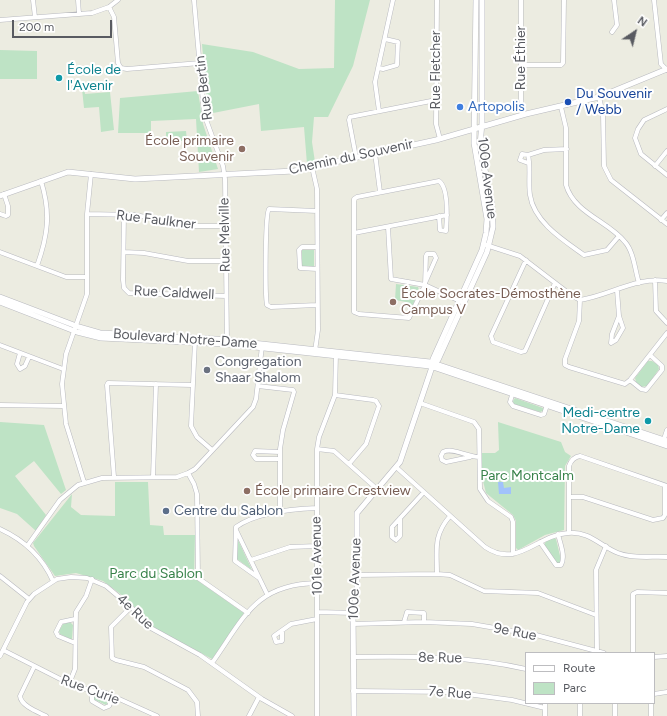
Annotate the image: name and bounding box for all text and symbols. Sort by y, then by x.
scale bar [14,12,114,38]
north arrow [615,12,655,52]
text: N [635,14,649,30]
text: 200 m [19,20,54,34]
street label: Rue Éthier [513,26,529,90]
street label: Rue Fletcher [428,30,444,110]
street label: Rue Bertin [192,55,216,121]
place label: École de l'Avenir [67,62,121,94]
marker: École de l'Avenir [54,73,64,83]
place label: Du Souvenir / Webb [576,86,652,118]
marker: Du Souvenir / Webb [563,97,573,107]
place label: Artopolis [468,99,525,115]
marker: Artopolis [455,102,465,112]
place label: École primaire Souvenir [145,133,234,166]
street label: Chemin du Souvenir [287,136,415,178]
street label: 100e Avenue [474,136,500,220]
marker: École primaire Souvenir [237,144,247,154]
street label: Rue Melville [216,198,234,272]
street label: Rue Faulkner [115,207,197,233]
street label: Rue Caldwell [133,282,215,304]
place label: École Socrates-Démosthène Campus V [401,286,581,318]
marker: École Socrates-Démosthène Campus V [388,297,398,307]
street label: Boulevard Notre-Dame [112,326,258,352]
place label: Congregation Shaar Shalom [215,354,301,386]
marker: Congregation Shaar Shalom [202,365,212,375]
place label: Medi-centre Notre-Dame [561,405,640,438]
marker: Medi-centre Notre-Dame [643,416,653,426]
park label: Parc Montcalm [480,468,574,484]
place label: École primaire Crestview [255,483,411,499]
marker: École primaire Crestview [242,486,252,496]
place label: Centre du Sablon [174,503,283,519]
marker: Centre du Sablon [161,506,171,516]
street label: 101e Avenue [308,516,326,596]
street label: 100e Avenue [345,538,365,620]
park label: Parc du Sablon [109,566,203,582]
street label: 4e Rue [113,591,157,633]
street label: 9e Rue [492,620,538,644]
street label: 8e Rue [418,649,462,667]
legend [525,652,655,704]
text: Route [563,661,595,675]
street label: Rue Curie [58,672,122,708]
text: Parc [563,681,587,695]
street label: 7e Rue [428,683,472,703]

